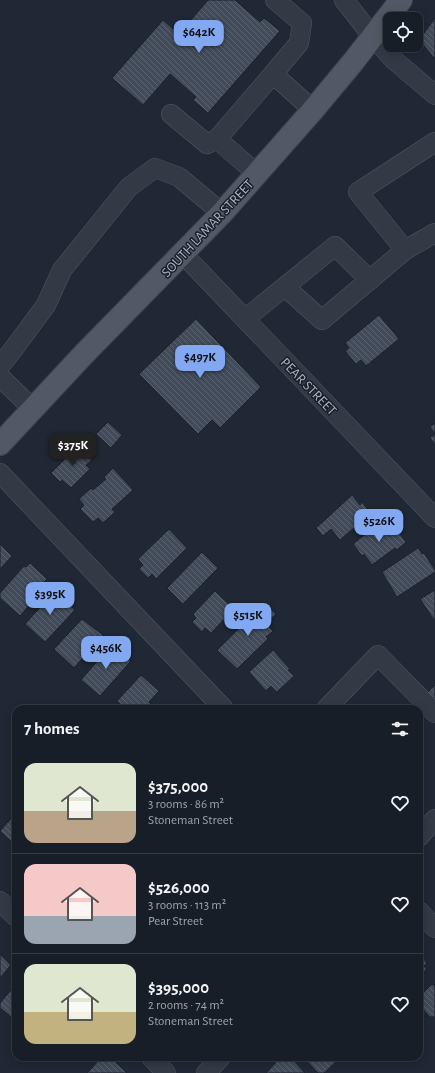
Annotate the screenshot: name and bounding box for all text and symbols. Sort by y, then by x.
map controls [383,12,423,52]
button: locate [383,12,423,52]
pin: $642K [171,20,227,54]
text: $642K [183,26,215,39]
street label: SOUTH LAMAR STREET [159,177,256,280]
pin: $497K [172,345,228,379]
text: $497K [184,351,216,364]
street label: PEAR STREET [278,355,339,418]
pin: $375K [45,433,101,467]
text: $375K [58,439,88,452]
pin: $526K [351,509,407,543]
text: $526K [363,515,395,528]
pin: $395K [22,582,78,616]
text: $395K [35,588,65,601]
pin: $515K [220,603,276,637]
text: $515K [233,609,263,622]
pin: $456K [78,636,134,670]
text: $456K [90,642,122,655]
icon: filters [389,718,411,740]
text: 7 homes [24,720,80,737]
text: $375,000 [148,778,208,795]
icon: home [56,779,104,827]
icon: heart [389,792,411,814]
text: 3 rooms · 86 m² [148,798,224,811]
text: Stoneman Street [148,814,233,827]
text: $526,000 [148,879,210,896]
icon: home [56,880,104,928]
icon: heart [389,893,411,915]
text: 3 rooms · 113 m² [148,899,226,912]
text: Pear Street [148,915,203,928]
text: $395,000 [148,979,209,996]
icon: home [56,980,104,1028]
icon: heart [389,993,411,1015]
text: 2 rooms · 74 m² [148,999,224,1012]
text: Stoneman Street [148,1015,233,1028]

